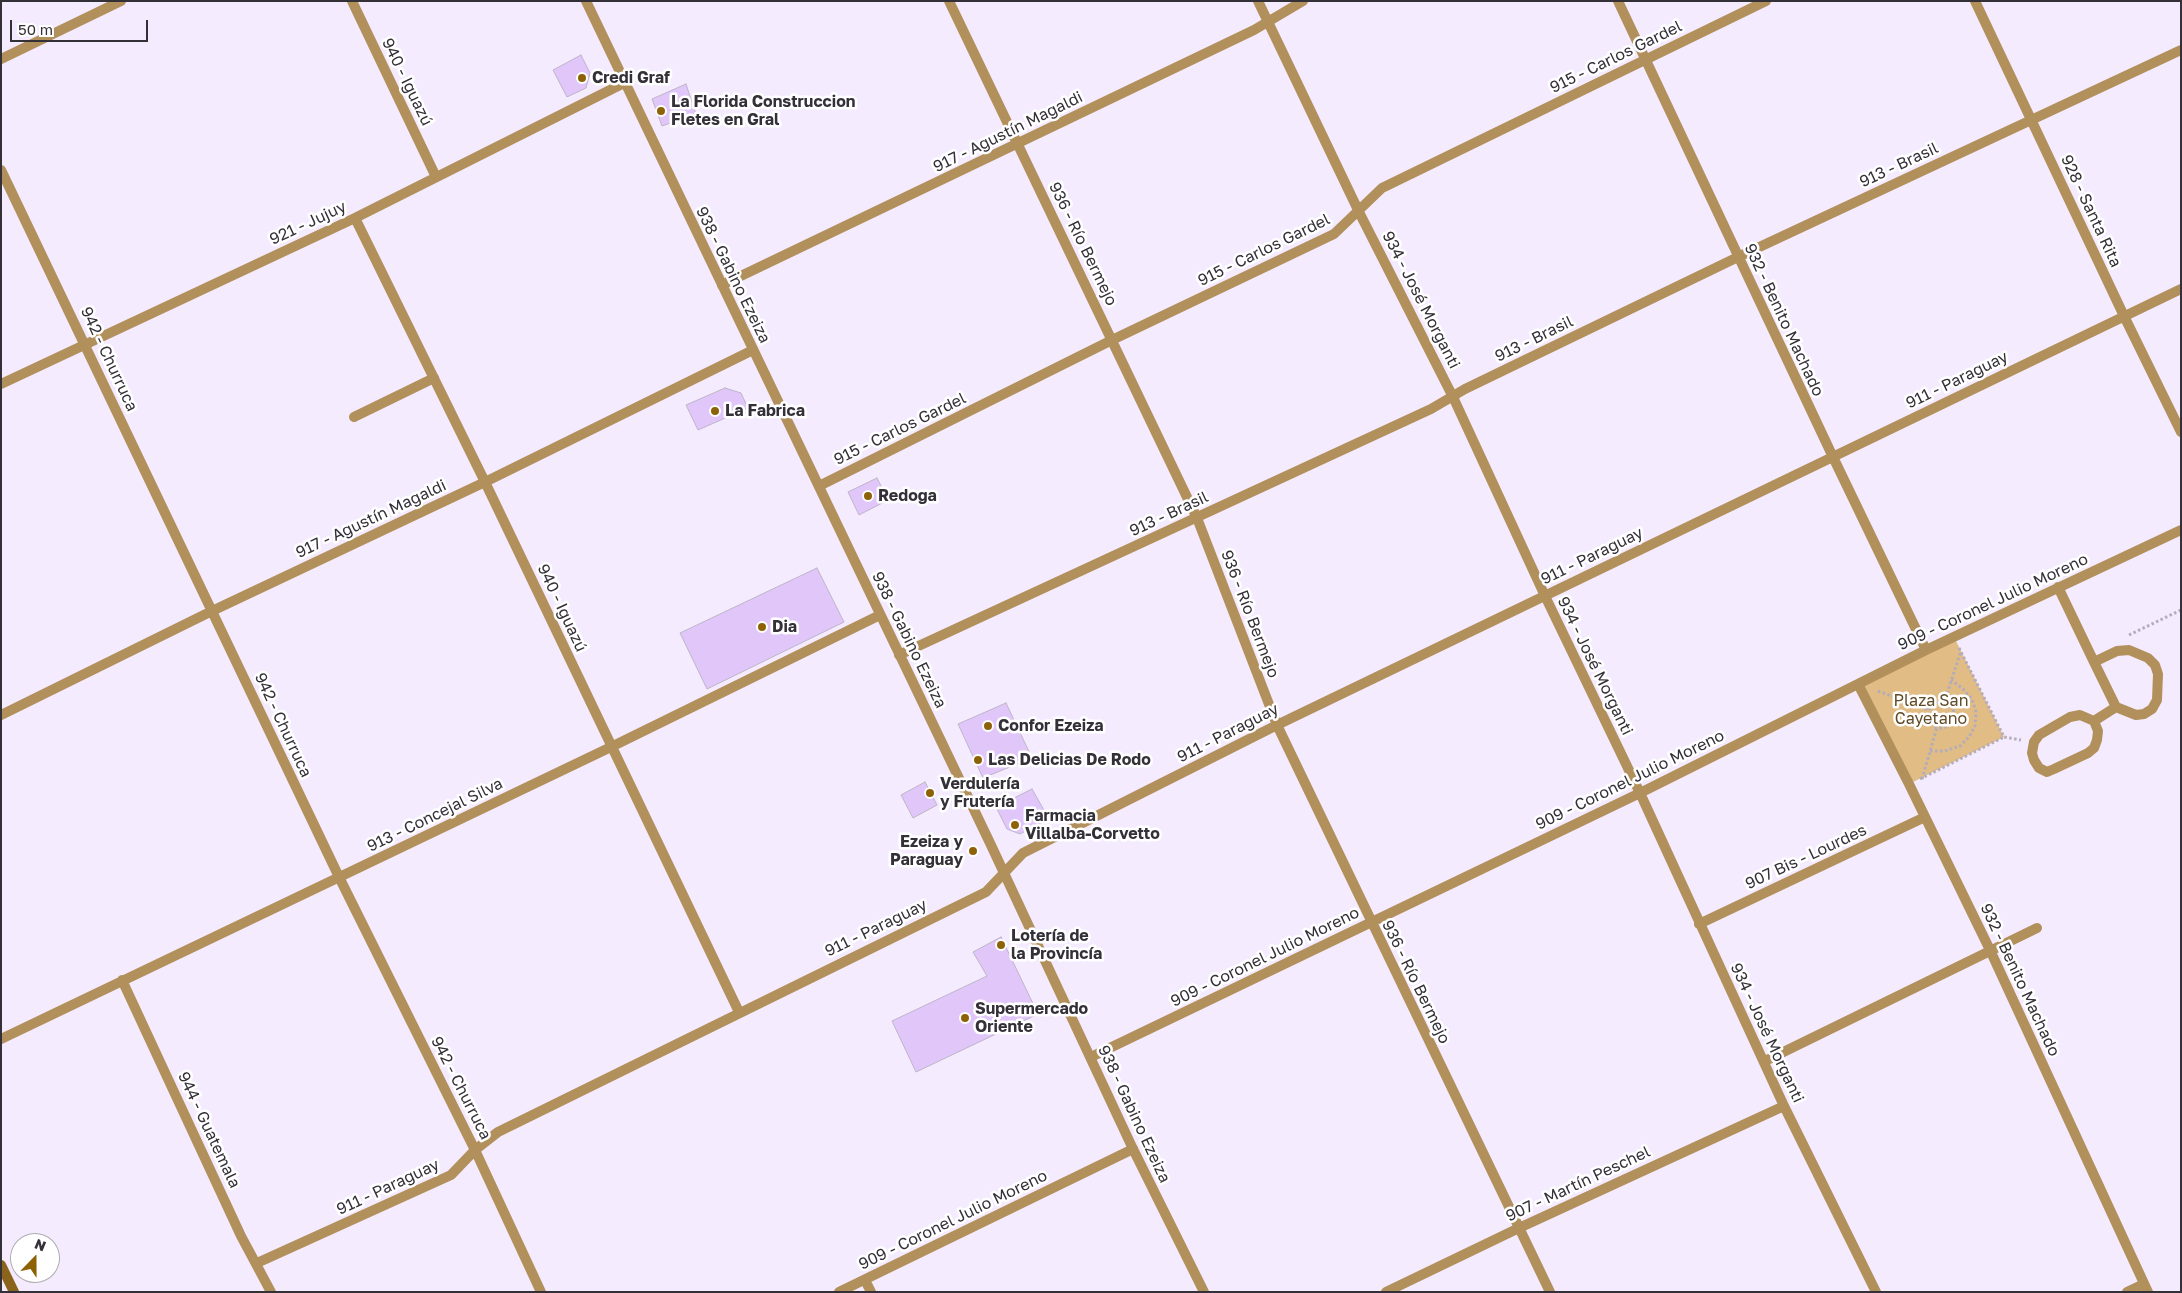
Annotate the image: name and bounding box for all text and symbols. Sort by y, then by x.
scale bar [12,10,150,42]
street label: 915 - Carlos Gardel [1547,17,1685,97]
text: 50 m [18,20,53,38]
street label: 940 - Iguazú [378,35,436,129]
place label: Credi Graf [592,68,670,88]
marker: Credi Graf [576,72,588,84]
street label: 917 - Agustín Magaldi [930,87,1086,177]
place label: La Florida Construccion Fletes en Gral [671,92,855,130]
marker: La Florida Construccion Fletes en Gral [655,105,667,117]
street label: 913 - Brasil [1857,138,1941,192]
street label: 928 - Santa Rita [2057,152,2125,270]
street label: 936 - Río Bermejo [1045,179,1121,309]
street label: 921 - Jujuy [267,197,349,249]
street label: 938 - Gabino Ezeiza [692,204,774,346]
street label: 915 - Carlos Gardel [1195,210,1333,290]
street label: 934 - José Morganti [1378,228,1464,372]
street label: 932 - Benito Machado [1740,241,1828,399]
street label: 942 - Churruca [76,304,142,414]
street label: 913 - Brasil [1492,312,1576,366]
street label: 911 - Paraguay [1903,347,2011,413]
street label: 915 - Carlos Gardel [831,389,969,469]
place label: La Fabrica [725,401,805,421]
marker: La Fabrica [709,405,721,417]
street label: 917 - Agustín Magaldi [293,476,449,562]
place label: Redoga [878,486,937,506]
street label: 913 - Brasil [1127,487,1211,541]
marker: Redoga [862,490,874,502]
street label: 911 - Paraguay [1538,523,1646,589]
street label: 936 - Río Bermejo [1217,547,1283,681]
street label: 909 - Coronel Julio Moreno [1895,549,2091,655]
street label: 940 - Iguazú [533,561,591,655]
street label: 938 - Gabino Ezeiza [868,569,950,711]
street label: 934 - José Morganti [1553,594,1637,738]
place label: Dia [772,617,797,637]
marker: Dia [756,621,768,633]
street label: 942 - Churruca [250,670,316,780]
park label: Plaza San Cayetano [1894,691,1968,729]
street label: 911 - Paraguay [1174,699,1282,767]
place label: Confor Ezeiza [998,716,1104,736]
marker: Confor Ezeiza [982,720,994,732]
street label: 909 - Coronel Julio Moreno [1533,726,1727,834]
place label: Las Delicias De Rodo [988,750,1151,770]
marker: Las Delicias De Rodo [972,754,984,766]
street label: 913 - Concejal Silva [364,774,506,856]
place label: Verdulería y Frutería [940,774,1020,812]
marker: Verdulería y Frutería [924,787,936,799]
place label: Farmacia Villalba-Corvetto [1025,806,1160,844]
marker: Farmacia Villalba-Corvetto [1009,819,1021,831]
street label: 907 Bis - Lourdes [1742,820,1870,894]
place label: Ezeiza y Paraguay [890,832,963,870]
marker: Ezeiza y Paraguay [967,845,979,857]
street label: 911 - Paraguay [822,895,930,961]
street label: 932 - Benito Machado [1976,901,2064,1059]
street label: 909 - Coronel Julio Moreno [1168,903,1362,1011]
street label: 936 - Río Bermejo [1378,917,1454,1047]
place label: Lotería de la Provincía [1011,926,1102,964]
marker: Lotería de la Provincía [995,939,1007,951]
street label: 934 - José Morganti [1726,960,1808,1106]
place label: Supermercado Oriente [975,999,1088,1037]
marker: Supermercado Oriente [959,1012,971,1024]
street label: 942 - Churruca [427,1033,495,1143]
street label: 938 - Gabino Ezeiza [1094,1042,1174,1186]
street label: 944 - Guatemala [174,1069,244,1191]
street label: 907 - Martín Peschel [1503,1142,1653,1226]
street label: 911 - Paraguay [334,1155,442,1219]
street label: 909 - Coronel Julio Moreno [856,1166,1050,1274]
north arrow [10,1233,60,1283]
text: N [32,1235,49,1254]

